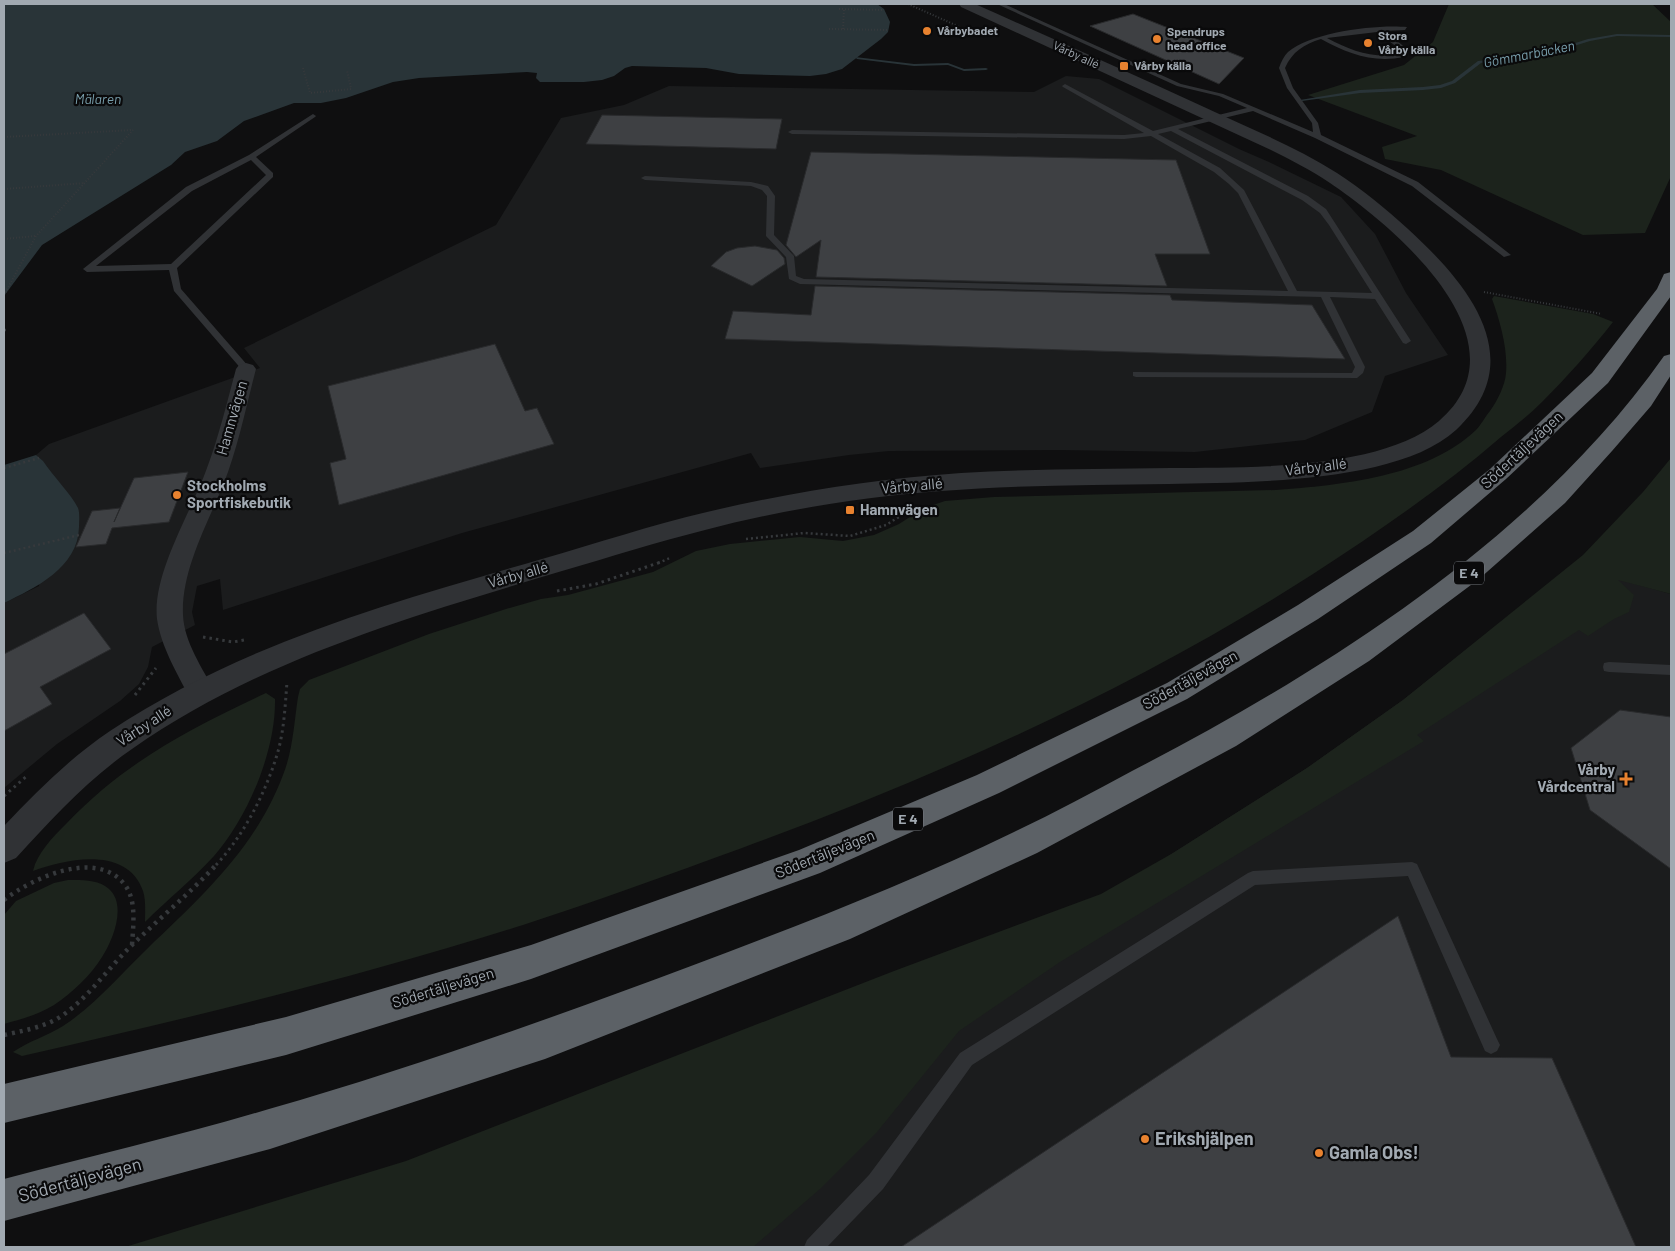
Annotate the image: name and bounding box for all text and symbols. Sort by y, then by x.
place label: Vårbybadet [937,23,999,37]
place label: Spendrups head office [1167,24,1227,52]
marker: Vårbybadet [921,25,933,37]
place label: Stora Vårby källa [1378,28,1435,56]
marker: Spendrups head office [1151,33,1163,45]
water label: Gömmarbäcken [1482,36,1576,71]
street label: Vårby allé [1051,37,1102,71]
marker: Stora Vårby källa [1362,37,1374,49]
place label: Vårby källa [1134,58,1191,72]
marker: Vårby källa [1118,60,1130,72]
water label: Mälaren [75,90,121,107]
street label: Hamnvägen [212,378,250,457]
street label: Södertäljevägen [1477,407,1566,492]
street label: Vårby allé [1284,453,1348,479]
street label: Vårby allé [880,473,943,497]
place label: Stockholms Sportfiskebutik [187,476,291,511]
marker: Stockholms Sportfiskebutik [171,489,183,501]
place label: Hamnvägen [860,500,938,518]
marker: Hamnvägen [844,504,856,516]
street label: Vårby allé [486,557,550,591]
road number: E 4 [1454,562,1484,584]
street label: Södertäljevägen [1139,646,1240,713]
street label: Vårby allé [113,701,174,750]
place label: Vårby Vårdcentral [1537,760,1615,795]
marker: Vårby Vårdcentral [1619,772,1633,786]
road number: E 4 [893,808,923,831]
street label: Södertäljevägen [772,825,877,881]
street label: Södertäljevägen [390,963,496,1011]
place label: Erikshjälpen [1155,1127,1254,1149]
marker: Erikshjälpen [1139,1133,1151,1145]
place label: Gamla Obs! [1329,1141,1419,1163]
marker: Gamla Obs! [1313,1147,1325,1159]
street label: Södertäljevägen [16,1152,144,1206]

